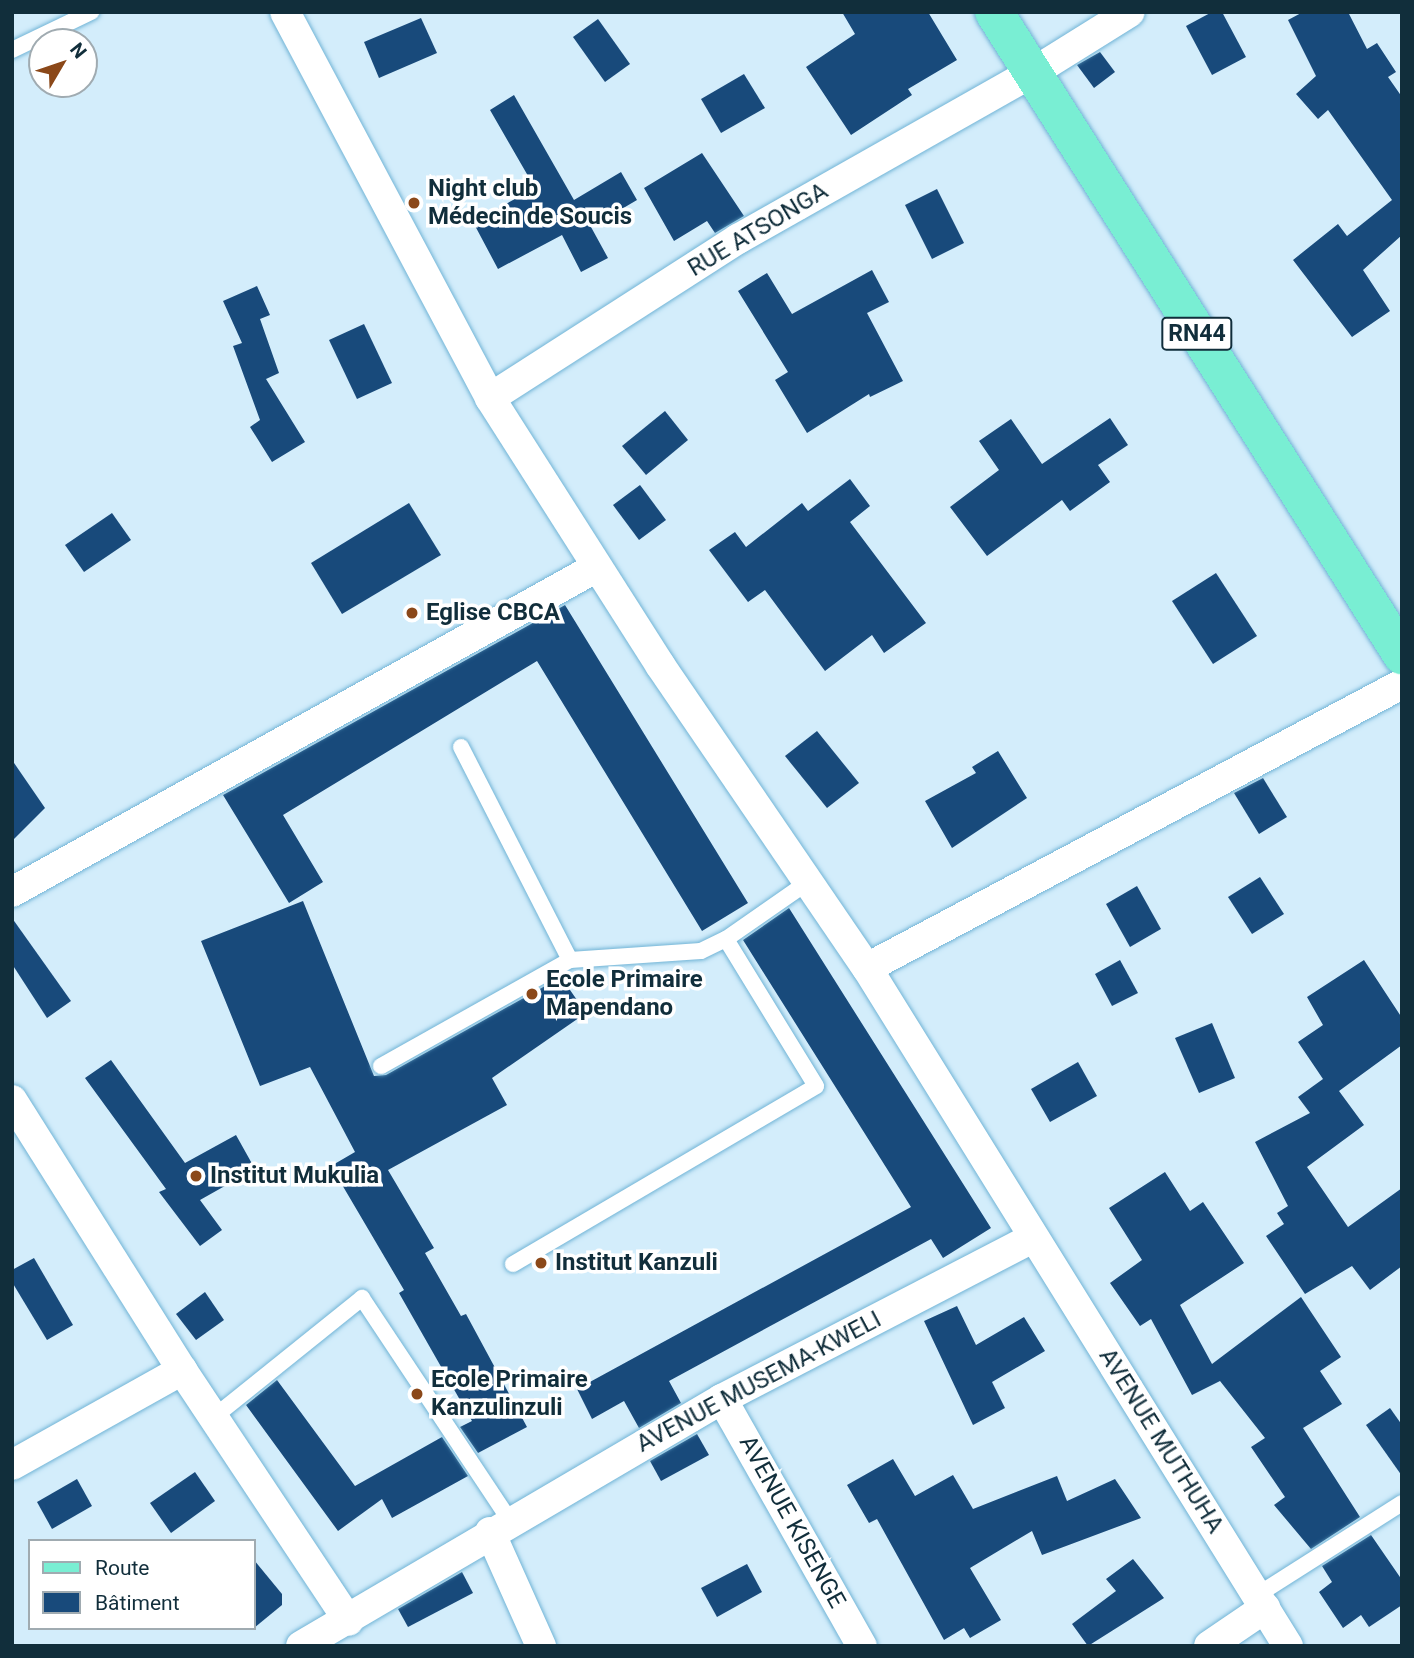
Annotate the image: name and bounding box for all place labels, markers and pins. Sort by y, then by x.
place label: Night club Médecin de Soucis [428,175,632,231]
marker: Night club Médecin de Soucis [406,195,422,211]
place label: Eglise CBCA [426,599,560,627]
marker: Eglise CBCA [404,605,420,621]
place label: Ecole Primaire Mapendano [546,966,703,1022]
marker: Ecole Primaire Mapendano [524,986,540,1002]
place label: Institut Mukulia [210,1162,379,1190]
marker: Institut Mukulia [188,1168,204,1184]
place label: Institut Kanzuli [555,1249,718,1277]
marker: Institut Kanzuli [533,1255,549,1271]
place label: Ecole Primaire Kanzulinzuli [431,1366,588,1422]
marker: Ecole Primaire Kanzulinzuli [409,1386,425,1402]

